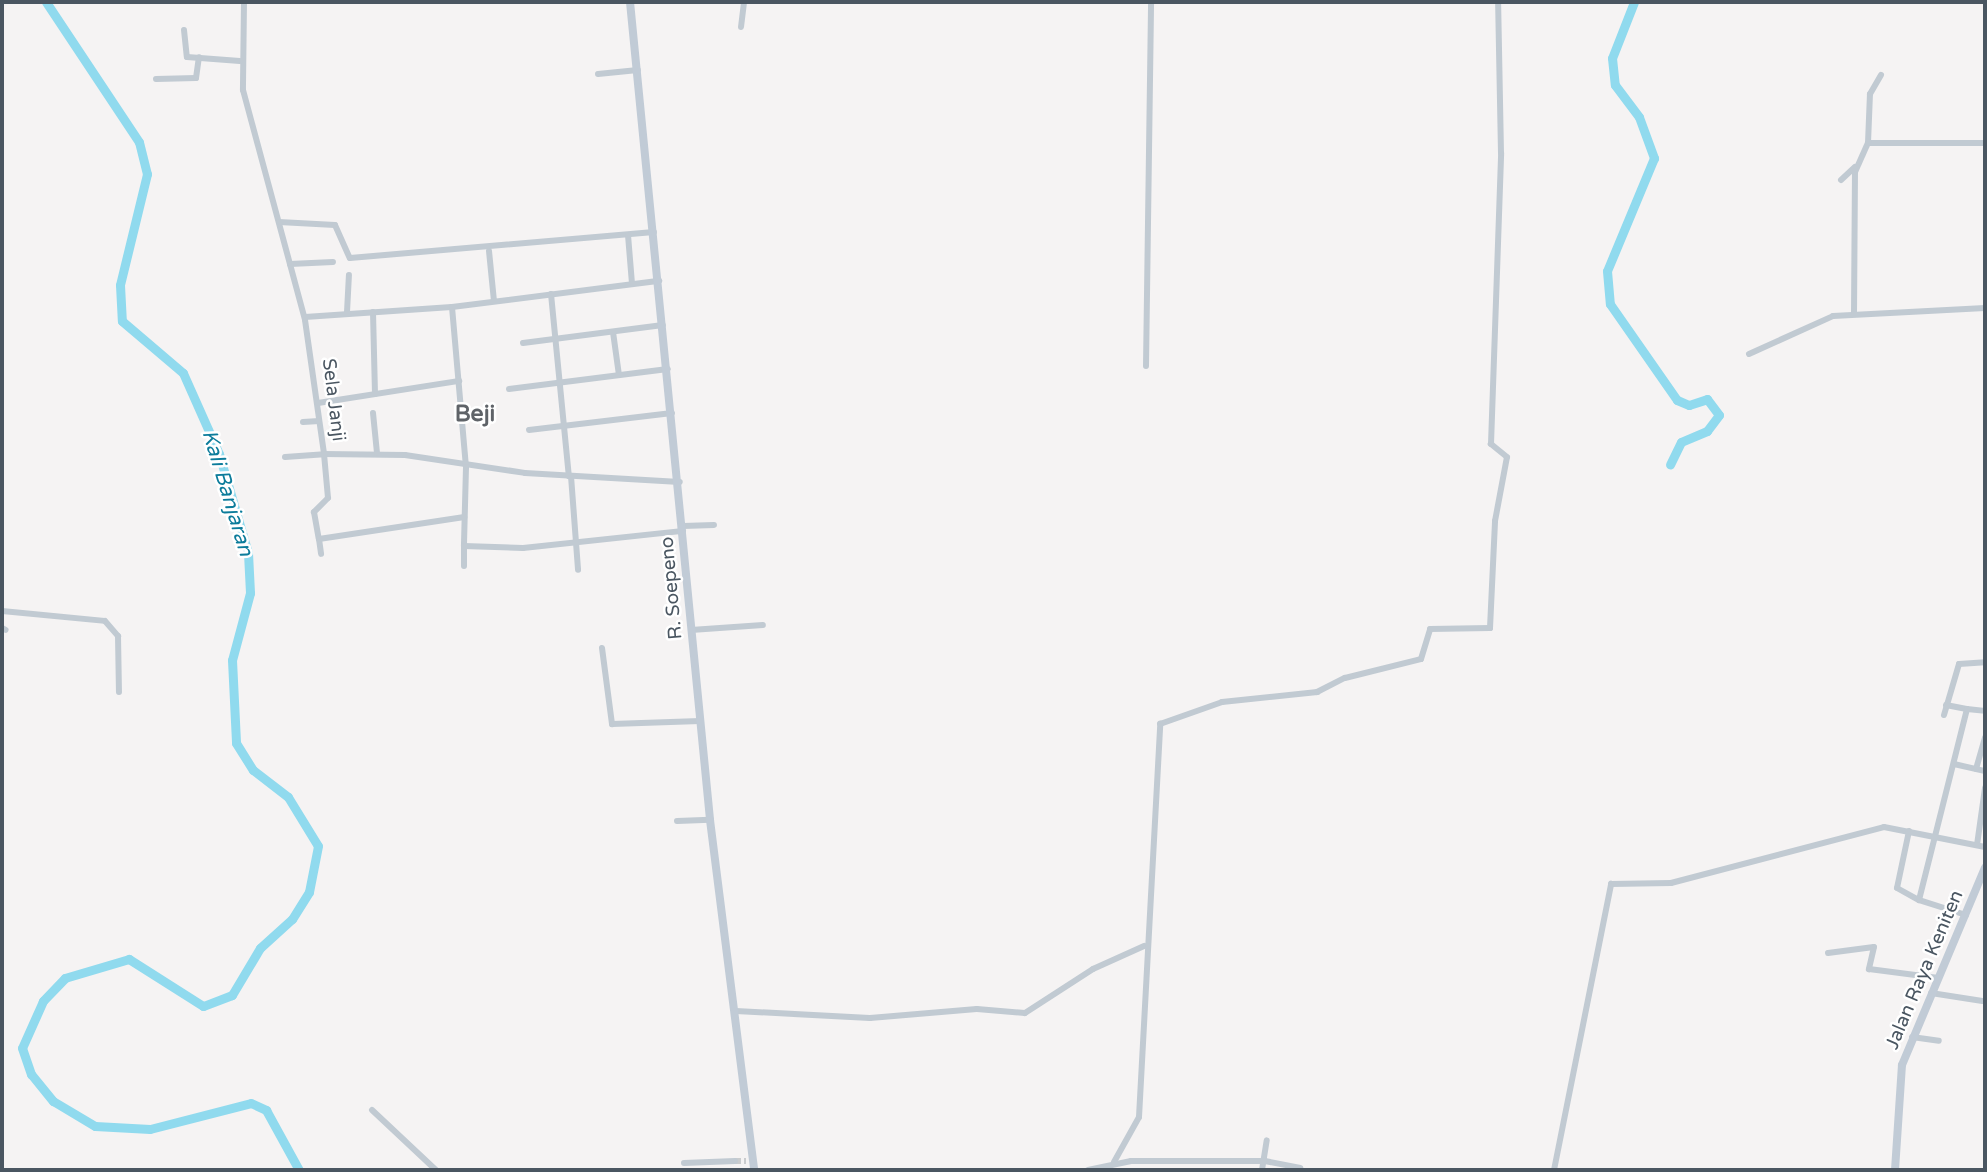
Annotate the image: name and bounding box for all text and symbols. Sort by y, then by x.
street label: Sela Janji [317,357,349,443]
district label: Beji [455,400,495,428]
water label: Kali Banjaran [196,427,258,559]
street label: R. Soepeno [656,536,688,640]
street label: Jalan Raya Keniten [1881,887,1969,1053]

